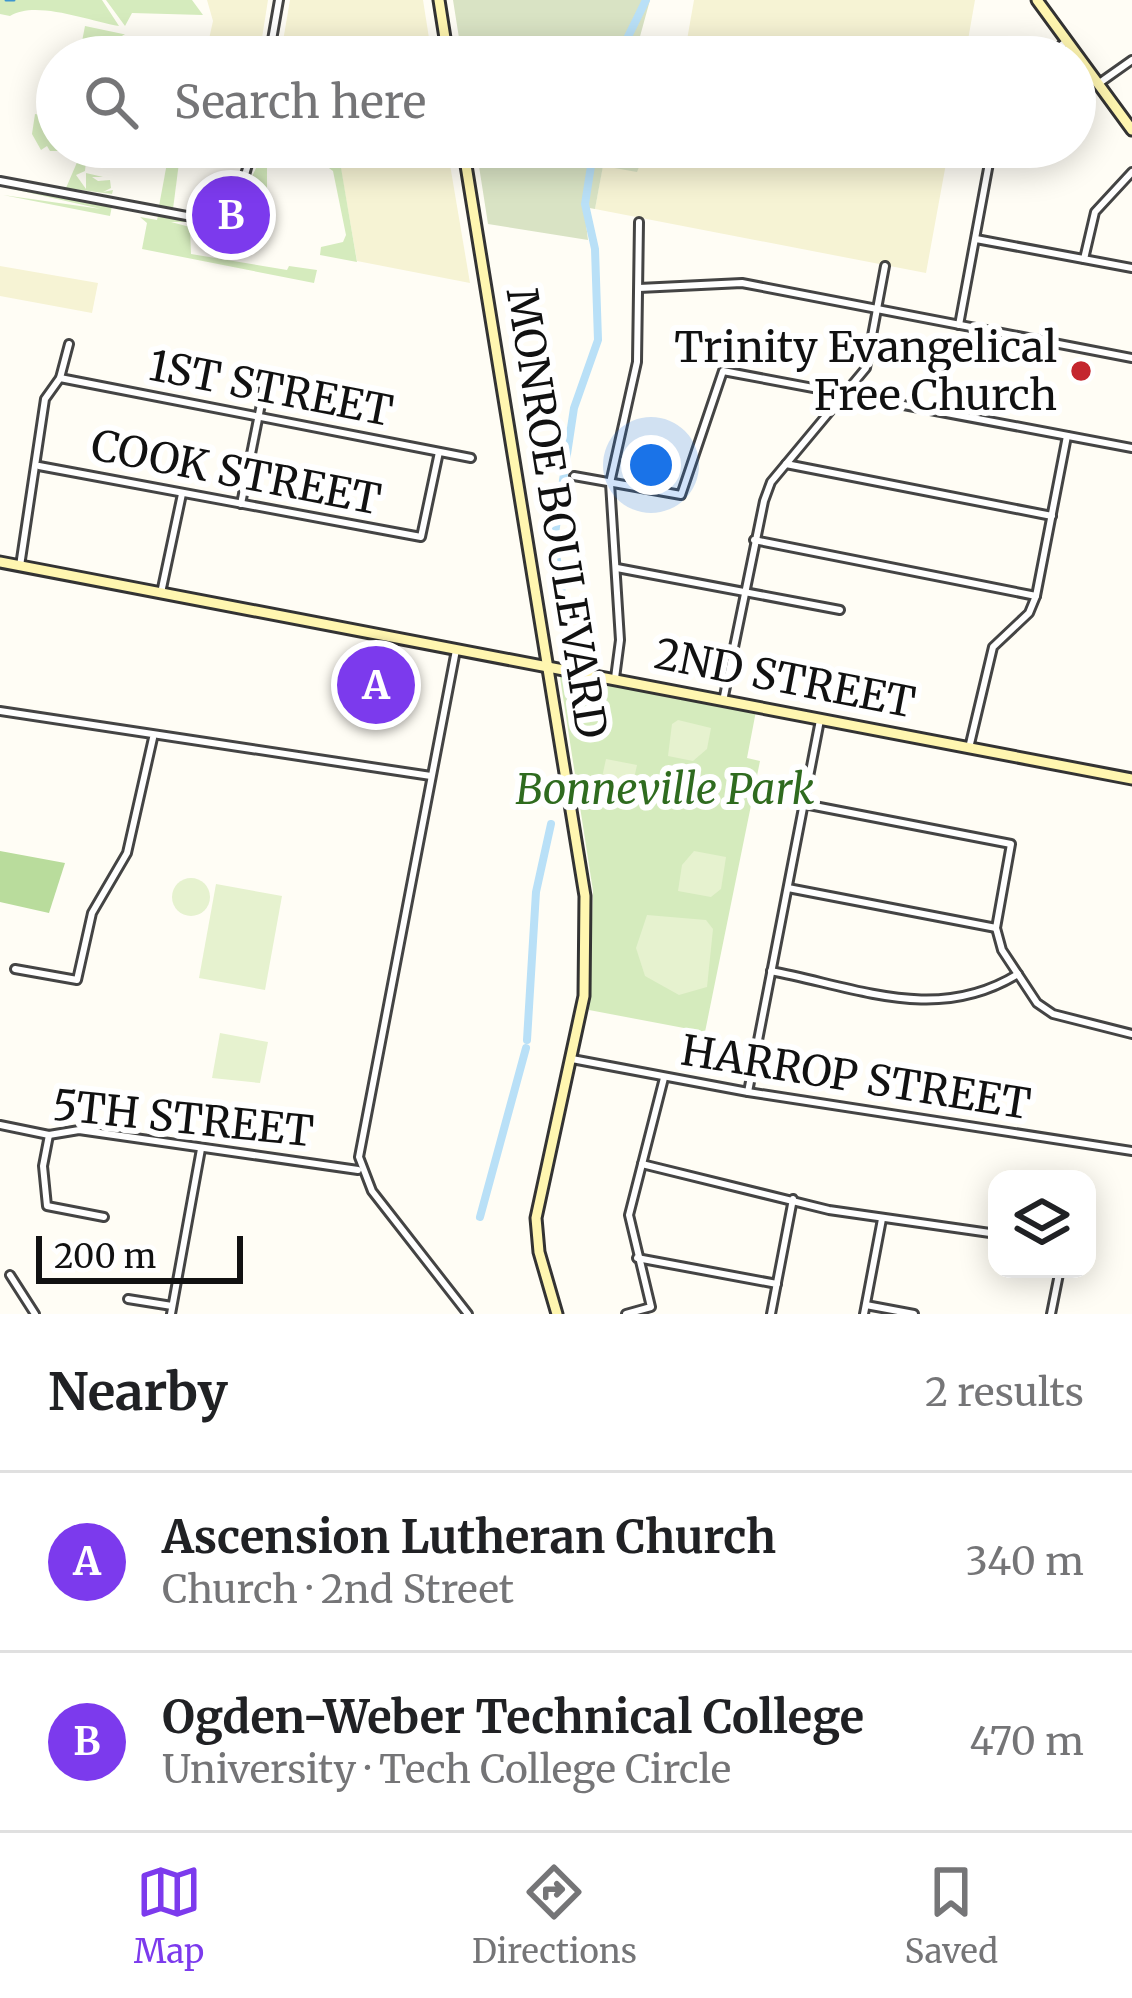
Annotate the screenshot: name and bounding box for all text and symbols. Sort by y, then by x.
search box [36,36,1096,168]
icon: search [78,69,144,135]
text: Search here [174,74,426,130]
pin: B [192,170,270,260]
street label: MONROE BOULEVARD [496,284,618,742]
place label: Trinity Evangelical Free Church [674,321,1057,421]
street label: 1ST STREET [145,339,397,437]
marker: Trinity Evangelical Free Church [1068,358,1094,384]
street label: COOK STREET [87,418,385,526]
your location [621,435,681,495]
street label: 2ND STREET [650,627,920,729]
pin: A [337,640,415,730]
park label: Bonneville Park [515,763,815,815]
street label: HARROP STREET [678,1024,1034,1130]
street label: 5TH STREET [50,1078,316,1158]
map controls [988,1170,1096,1278]
button: layers [988,1170,1096,1278]
scale bar [36,1230,243,1283]
text: 200 m [54,1236,156,1277]
text: Nearby [48,1360,228,1424]
text: 2 results [925,1368,1084,1417]
text: Ascension Lutheran Church [162,1509,776,1565]
text: A [73,1537,101,1586]
text: 340 m [966,1537,1084,1586]
text: Church · 2nd Street [162,1565,514,1614]
text: Ogden-Weber Technical College [162,1689,864,1745]
text: B [73,1717,101,1766]
text: 470 m [970,1717,1084,1766]
text: University · Tech College Circle [162,1745,731,1794]
tab: Map [134,1859,204,1972]
tab: Directions [472,1859,637,1972]
tab: Saved [905,1859,998,1972]

